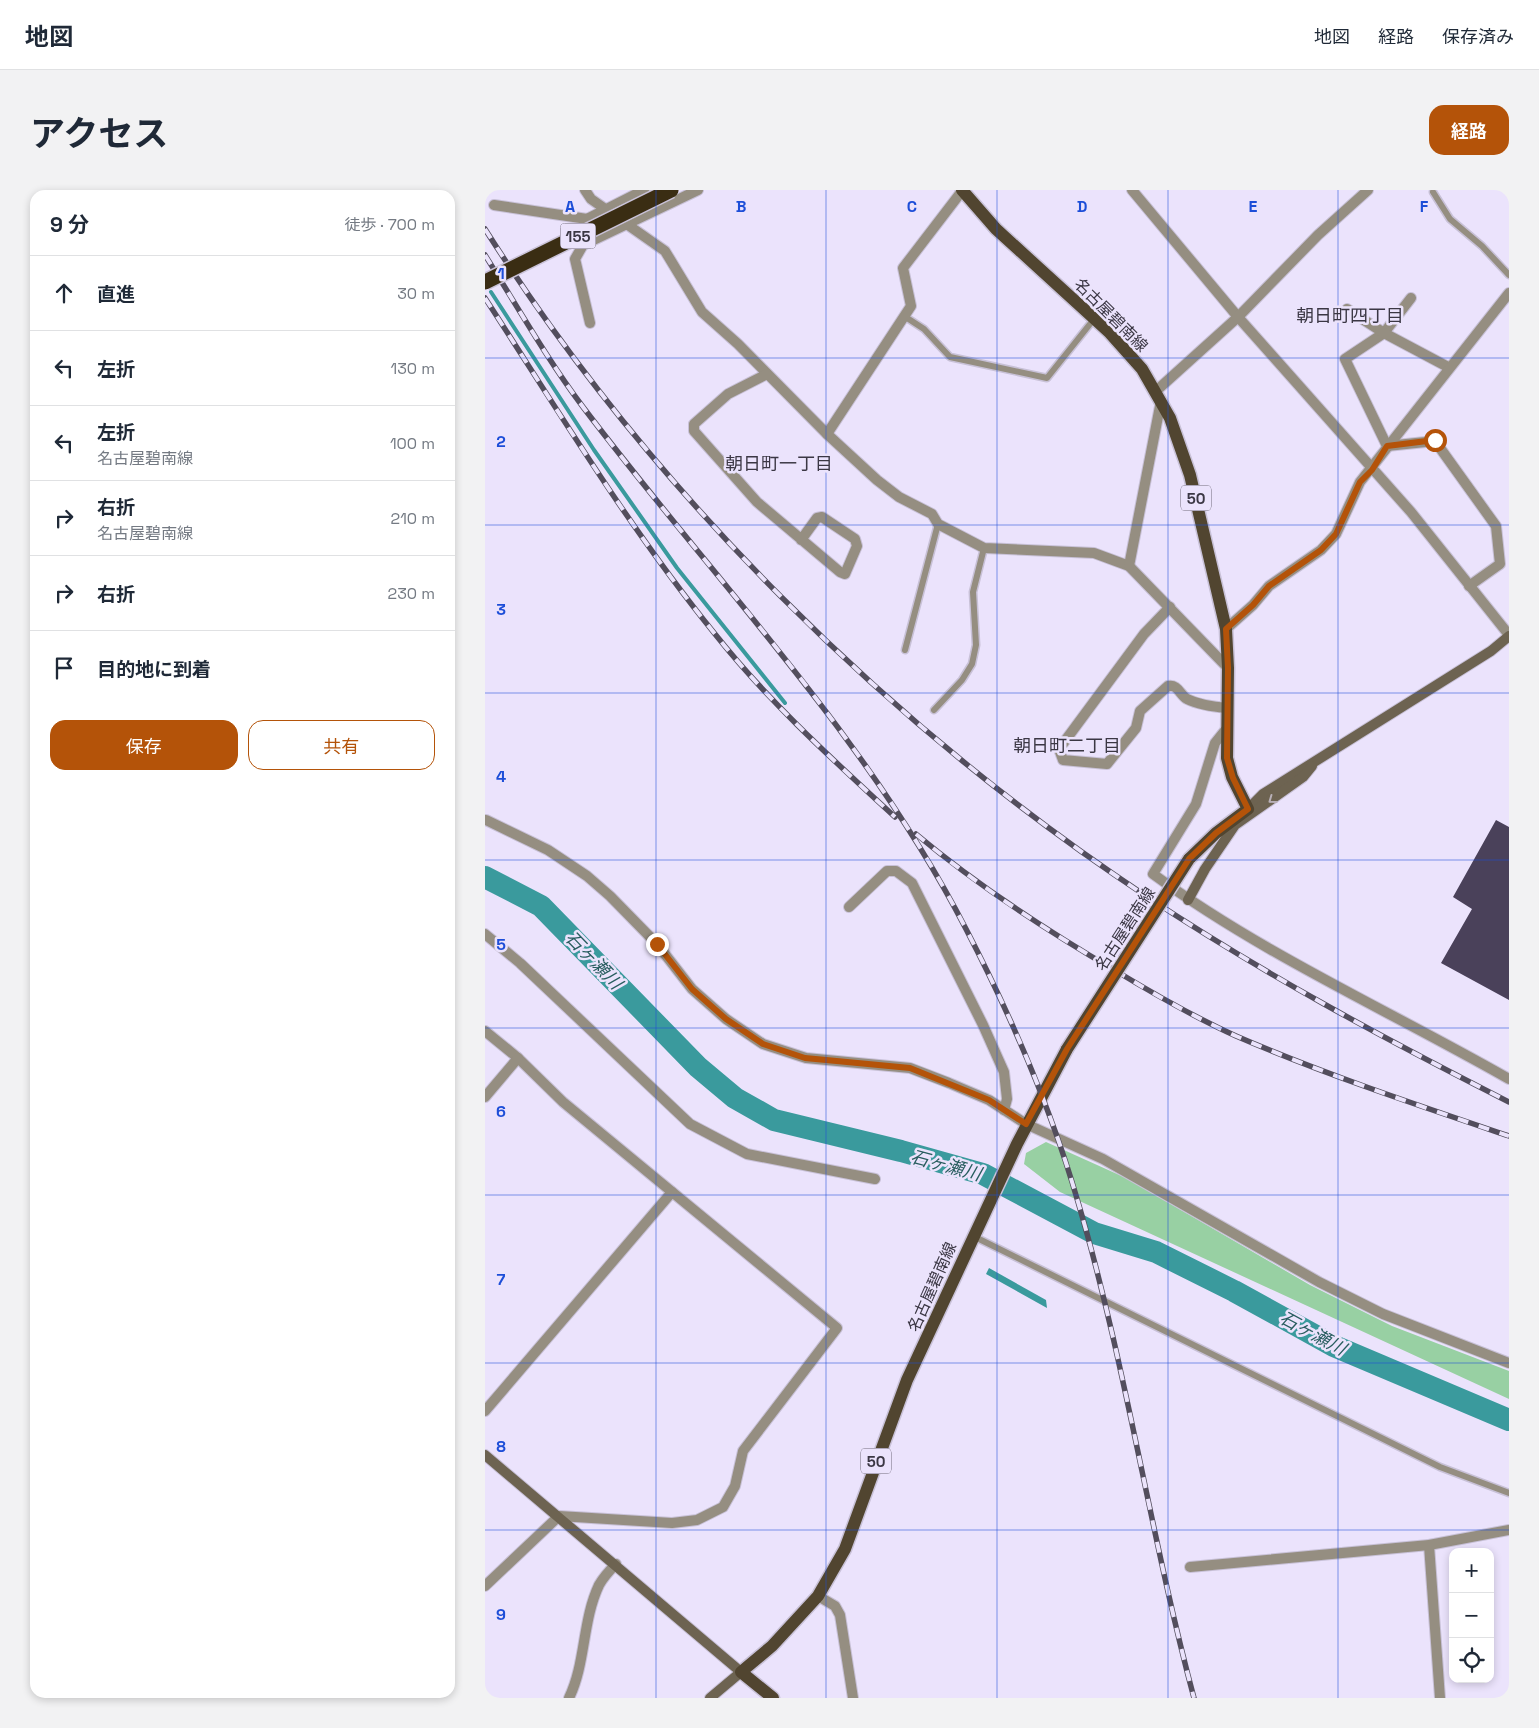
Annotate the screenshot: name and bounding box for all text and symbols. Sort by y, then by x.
text: 地図 [25,21,73,52]
text: 地図 [1314,25,1350,48]
text: 経路 [1378,25,1414,48]
text: 保存済み [1442,25,1514,48]
button: 経路 [1429,105,1509,155]
text: アクセス [30,112,168,156]
text: A [565,196,575,217]
text: B [736,196,746,217]
text: C [907,196,917,217]
text: D [1077,196,1087,217]
text: E [1249,196,1258,217]
text: F [1420,196,1429,217]
text: 9 分 [50,211,89,238]
text: 徒歩 · 700 m [344,214,435,235]
road number: 155 [561,224,595,248]
text: 1 [497,263,505,284]
street label: 名古屋碧南線 [1070,274,1152,356]
icon: ahead [50,279,78,307]
text: 直進 [97,282,135,307]
text: 30 m [397,283,435,304]
district label: 朝日町四丁目 [1296,304,1404,327]
icon: left [50,354,78,382]
text: 左折 [97,357,135,382]
text: 130 m [391,358,435,379]
text: 左折 [97,420,135,445]
icon: left [50,429,78,457]
route start [1424,429,1447,452]
text: 2 [496,431,506,452]
text: 100 m [390,433,435,454]
text: 名古屋碧南線 [97,448,193,469]
district label: 朝日町一丁目 [725,452,833,475]
road number: 50 [1181,486,1211,510]
text: 右折 [97,495,135,520]
icon: right [50,504,78,532]
text: 210 m [391,508,435,529]
text: 名古屋碧南線 [97,523,193,544]
icon: right [50,579,78,607]
text: 右折 [97,582,135,607]
text: 230 m [388,583,435,604]
text: 3 [496,599,506,620]
icon: arrive [50,654,78,682]
text: 目的地に到着 [97,657,211,682]
button: 保存 [50,720,238,770]
button: 共有 [248,720,435,770]
district label: 朝日町二丁目 [1013,734,1121,757]
text: 4 [496,766,506,787]
one-way arrow [1268,794,1278,803]
street label: 名古屋碧南線 [1090,883,1160,975]
water label: 石ヶ瀬川 [561,926,629,995]
route end [646,933,669,956]
text: 5 [496,934,506,955]
text: 6 [496,1101,506,1122]
water label: 石ヶ瀬川 [908,1145,986,1186]
street label: 名古屋碧南線 [903,1239,961,1335]
text: 7 [497,1269,506,1290]
water label: 石ヶ瀬川 [1276,1306,1352,1361]
text: 8 [496,1436,506,1457]
road number: 50 [861,1448,891,1474]
map controls [1449,1548,1494,1683]
button: + [1449,1548,1494,1593]
button: − [1449,1593,1494,1638]
text: 9 [496,1604,506,1625]
button: locate [1449,1638,1494,1683]

